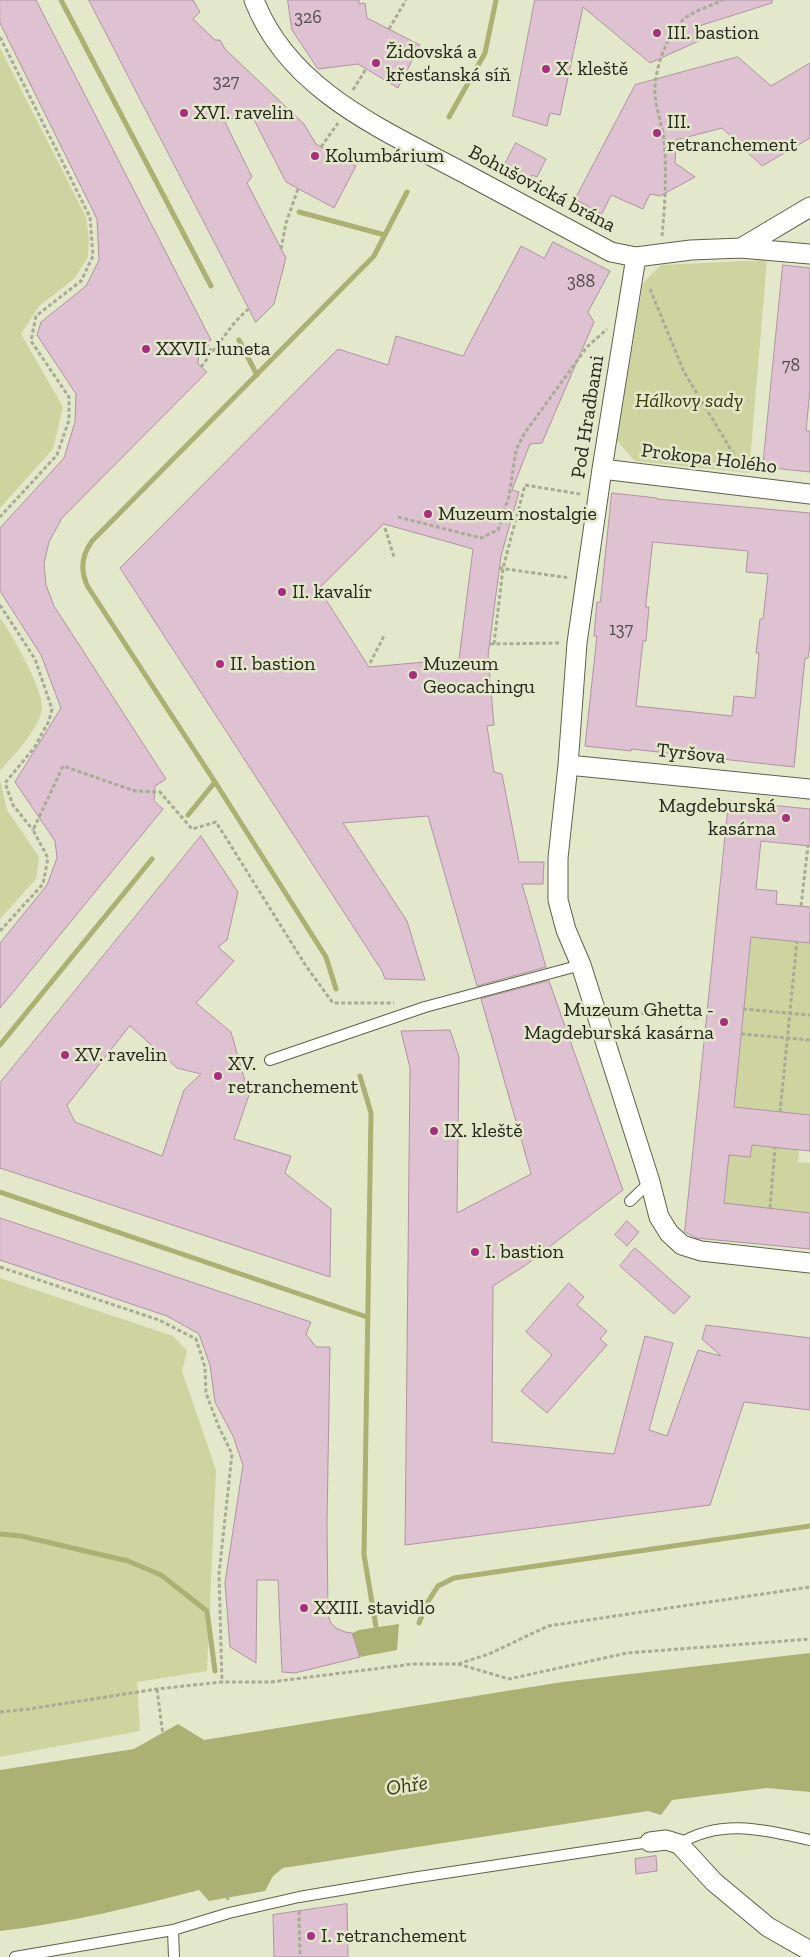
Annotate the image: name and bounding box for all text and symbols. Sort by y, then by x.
house number: 326 [294,7,322,29]
place label: III. bastion [667,21,759,45]
marker: III. bastion [651,27,663,39]
place label: Židovská a křesťanská síň [386,40,511,87]
marker: Židovská a křesťanská síň [370,57,382,69]
place label: X. kleště [556,57,628,81]
marker: X. kleště [540,63,552,75]
house number: 327 [213,71,239,93]
place label: XVI. ravelin [194,101,294,125]
marker: XVI. ravelin [178,107,190,119]
place label: III. retranchement [667,110,797,157]
marker: III. retranchement [651,127,663,139]
street label: Bohušovická brána [464,140,620,238]
place label: Kolumbárium [325,144,444,168]
marker: Kolumbárium [309,150,321,162]
house number: 388 [567,271,595,293]
place label: XXVII. luneta [156,337,270,361]
marker: XXVII. luneta [140,343,152,355]
street label: Pod Hradbami [566,354,610,480]
house number: 78 [782,355,800,377]
park label: Hálkovy sady [635,389,743,413]
street label: Prokopa Holého [640,439,778,479]
place label: Muzeum nostalgie [438,502,597,526]
marker: Muzeum nostalgie [422,508,434,520]
place label: II. kavalír [292,580,372,604]
marker: II. kavalír [276,586,288,598]
house number: 137 [609,619,633,641]
place label: II. bastion [230,652,315,676]
place label: Muzeum Geocachingu [423,652,535,699]
marker: II. bastion [214,658,226,670]
marker: Muzeum Geocachingu [407,669,419,681]
street label: Tyršova [655,738,727,770]
place label: Magdeburská kasárna [658,794,776,841]
marker: Magdeburská kasárna [780,812,792,824]
place label: Muzeum Ghetta - Magdeburská kasárna [524,998,714,1045]
marker: Muzeum Ghetta - Magdeburská kasárna [718,1016,730,1028]
place label: XV. ravelin [75,1043,167,1067]
marker: XV. ravelin [59,1049,71,1061]
place label: XV. retranchement [228,1052,358,1099]
marker: XV. retranchement [212,1070,224,1082]
place label: IX. kleště [444,1119,523,1143]
marker: IX. kleště [428,1125,440,1137]
place label: I. bastion [485,1240,564,1264]
marker: I. bastion [469,1246,481,1258]
place label: XXIII. stavidlo [314,1596,435,1620]
marker: XXIII. stavidlo [298,1602,310,1614]
water label: Ohře [384,1770,430,1802]
place label: I. retranchement [321,1924,466,1948]
marker: I. retranchement [305,1930,317,1942]

